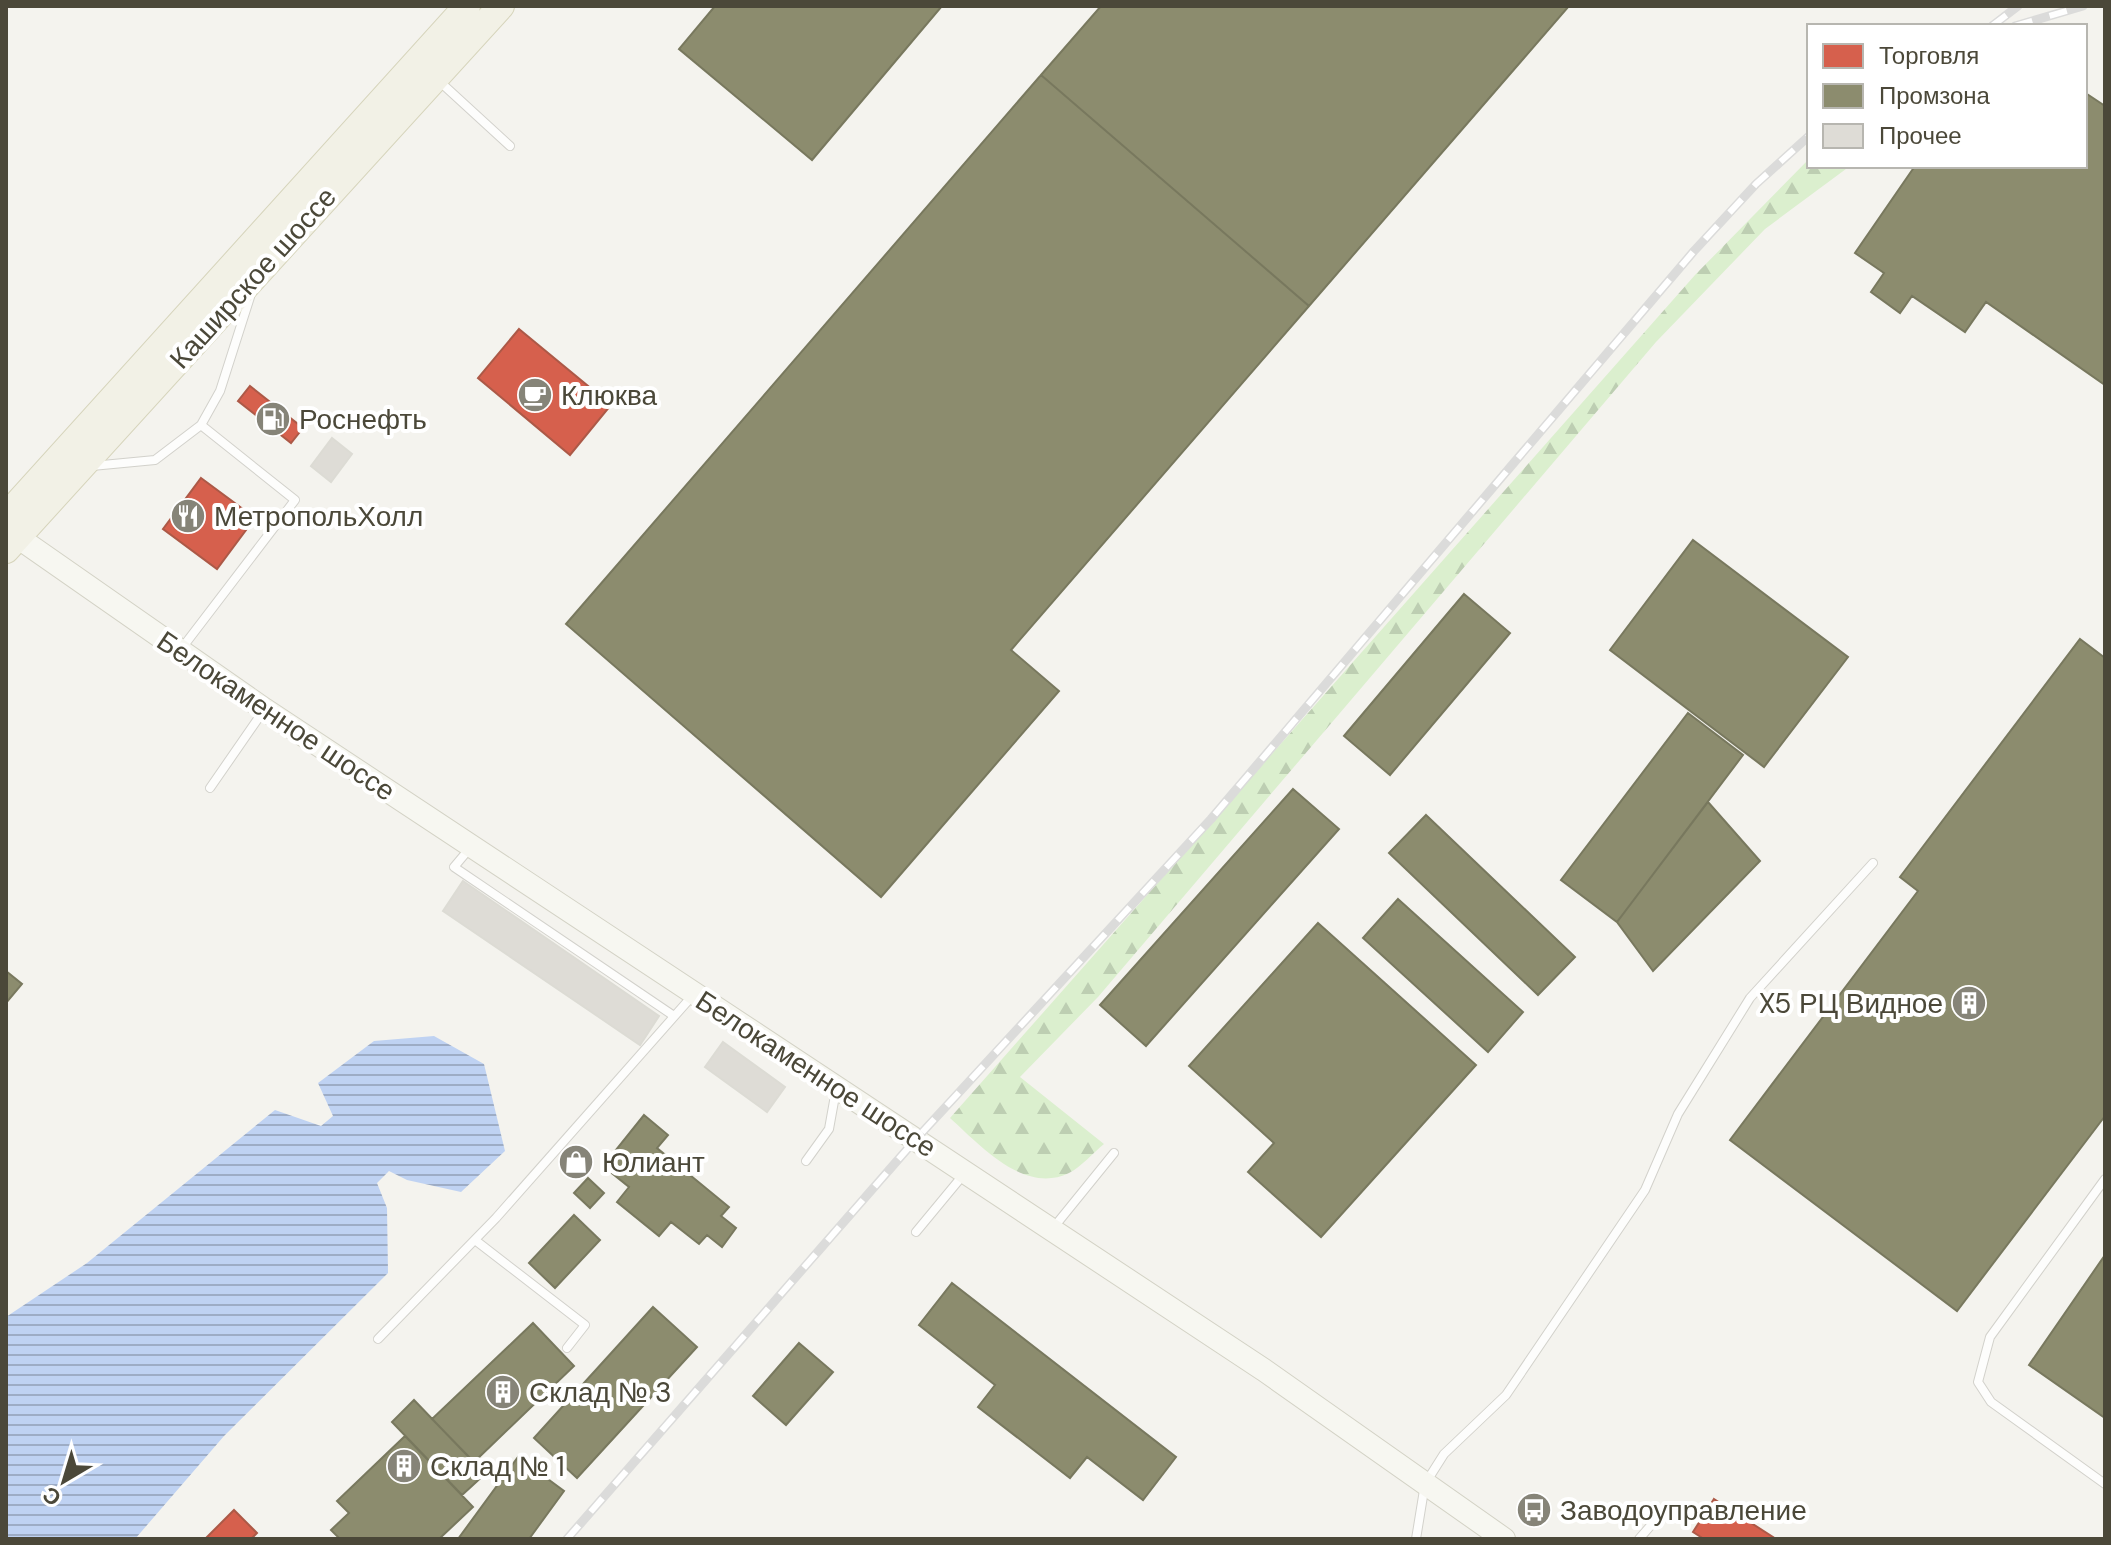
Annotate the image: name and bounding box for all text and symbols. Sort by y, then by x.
legend [1807,24,2087,168]
text: Торговля [1879,40,1979,71]
text: Промзона [1879,80,1991,111]
text: Прочее [1879,120,1962,151]
street label: Каширское шоссе [162,179,344,377]
cafe icon: Клюква [516,376,554,414]
place label: Клюква [561,377,657,414]
fuel station icon: Роснефть [254,400,292,438]
place label: Роснефть [299,401,427,438]
restaurant icon: МетропольХолл [169,497,207,535]
place label: МетропольХолл [214,498,423,535]
street label: Белокаменное шоссе [150,622,402,810]
street label: Белокаменное шоссе [689,982,943,1166]
building icon: X5 РЦ Видное [1950,984,1988,1022]
place label: X5 РЦ Видное [1759,985,1943,1022]
shop icon: Юлиант [557,1143,595,1181]
place label: Юлиант [602,1144,705,1181]
building icon: Склад № 3 [484,1373,522,1411]
place label: Склад № 3 [529,1374,672,1411]
north arrow [24,1441,104,1521]
building icon: Склад № 1 [385,1447,423,1485]
place label: Склад № 1 [430,1448,565,1485]
text: С [37,1480,67,1513]
bus stop icon: Заводоуправление [1515,1491,1553,1529]
place label: Заводоуправление [1560,1492,1807,1529]

